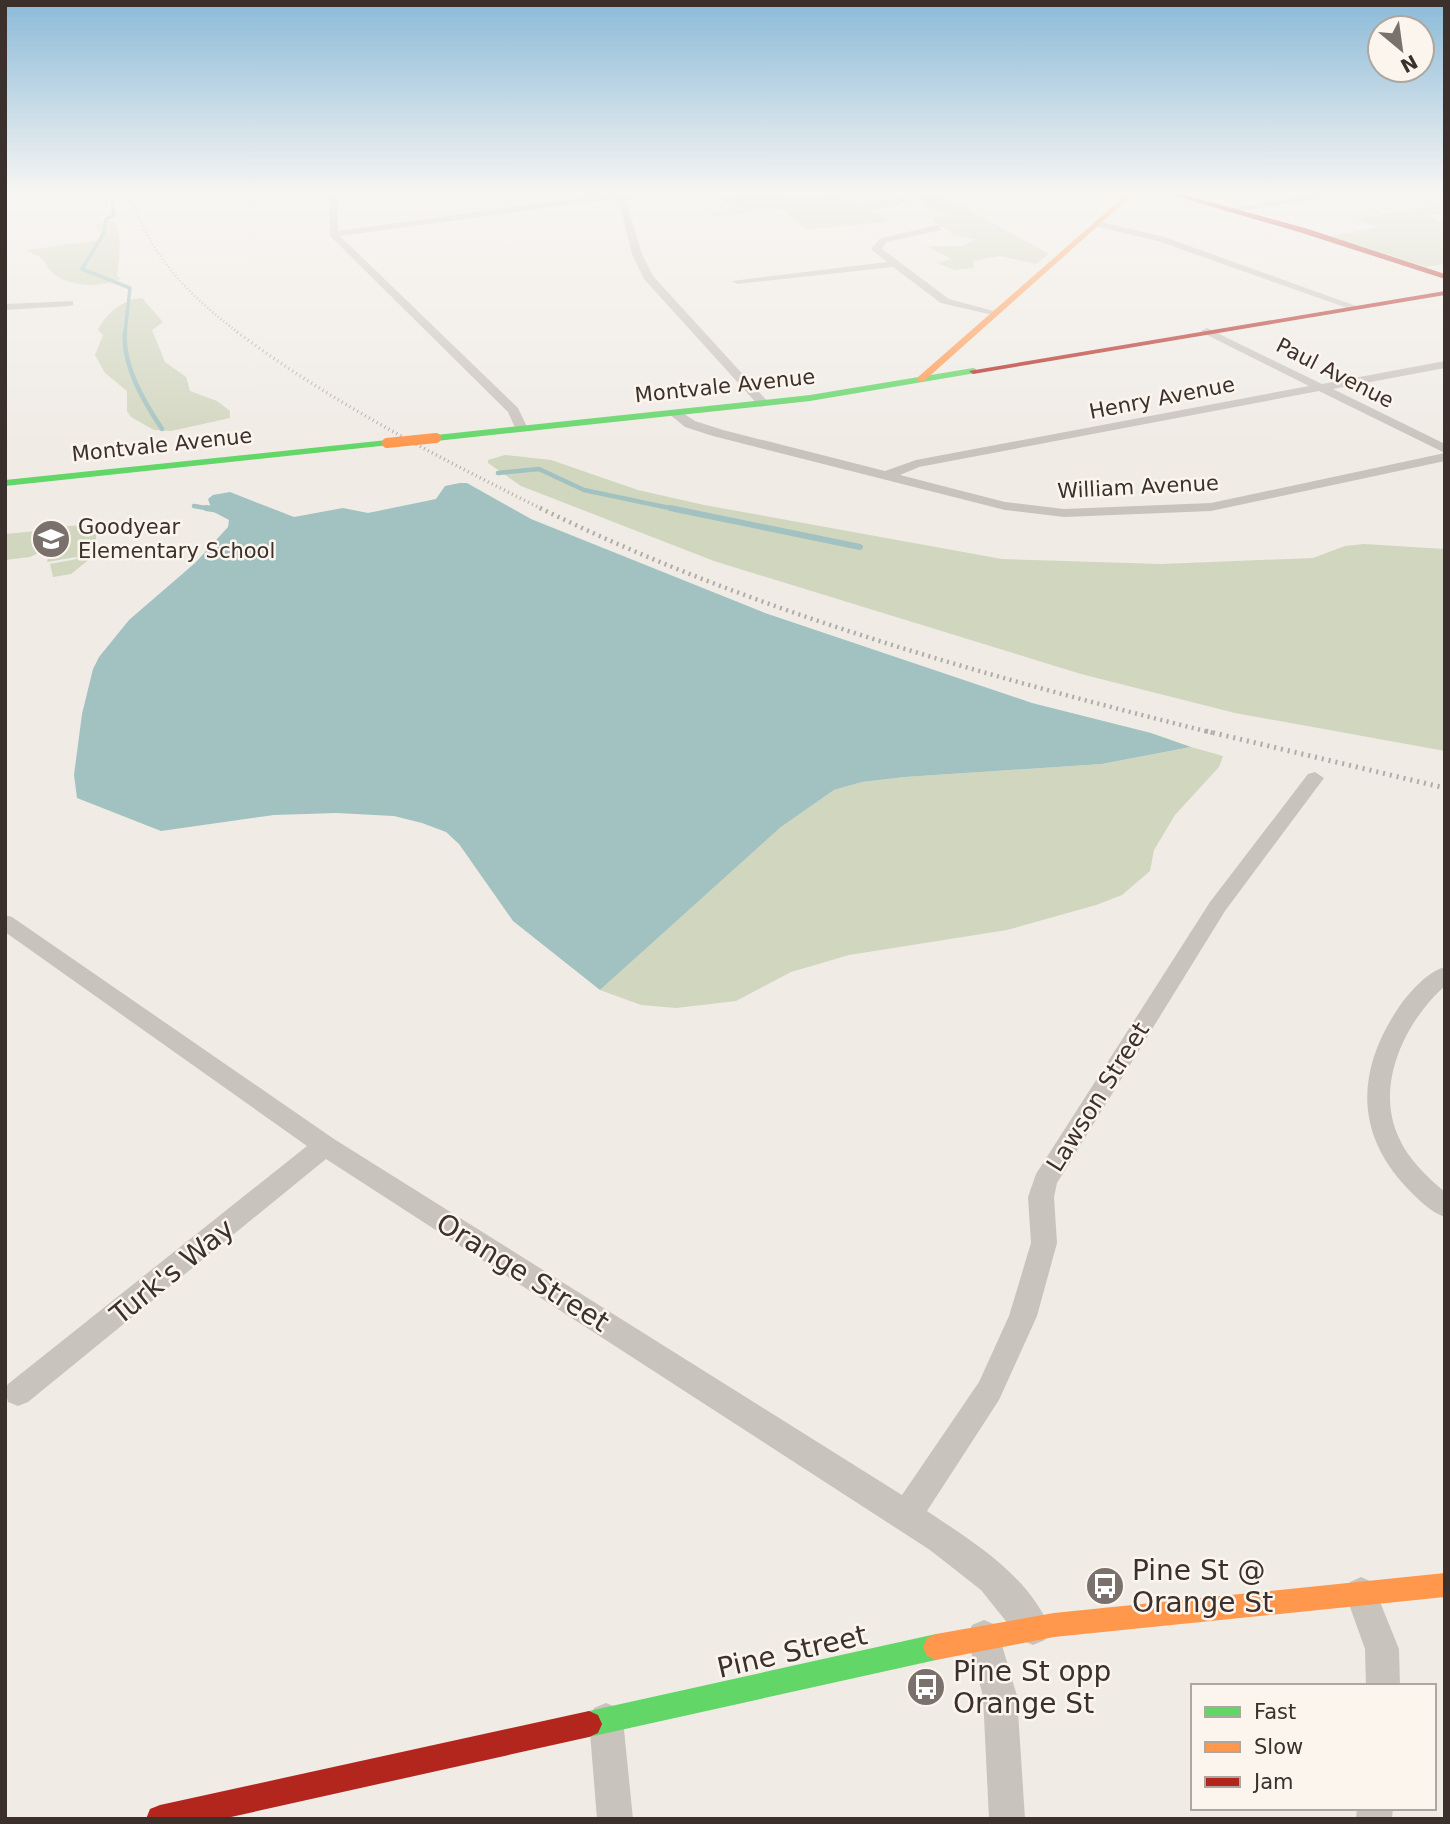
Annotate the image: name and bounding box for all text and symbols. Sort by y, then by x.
north arrow [1366,14,1436,84]
text: N [1397,50,1422,77]
street label: Paul Avenue [1272,333,1398,413]
street label: Montvale Avenue [634,365,816,407]
street label: Henry Avenue [1087,372,1237,424]
street label: Montvale Avenue [71,424,253,466]
street label: William Avenue [1057,471,1219,503]
place label: Goodyear Elementary School [78,515,275,563]
school or university icon: Goodyear Elementary School [30,518,72,560]
street label: Lawson Street [1041,1017,1155,1177]
street label: Orange Street [430,1206,615,1339]
street label: Turk's Way [103,1212,241,1332]
place label: Pine St @ Orange St [1132,1554,1273,1619]
bus stop icon: Pine St @ Orange St [1084,1565,1126,1607]
street label: Pine Street [714,1618,870,1685]
place label: Pine St opp Orange St [953,1655,1111,1720]
bus stop icon: Pine St opp Orange St [905,1666,947,1708]
legend [1191,1684,1436,1810]
text: Fast [1254,1700,1296,1724]
text: Slow [1254,1735,1303,1759]
text: Jam [1252,1770,1294,1794]

